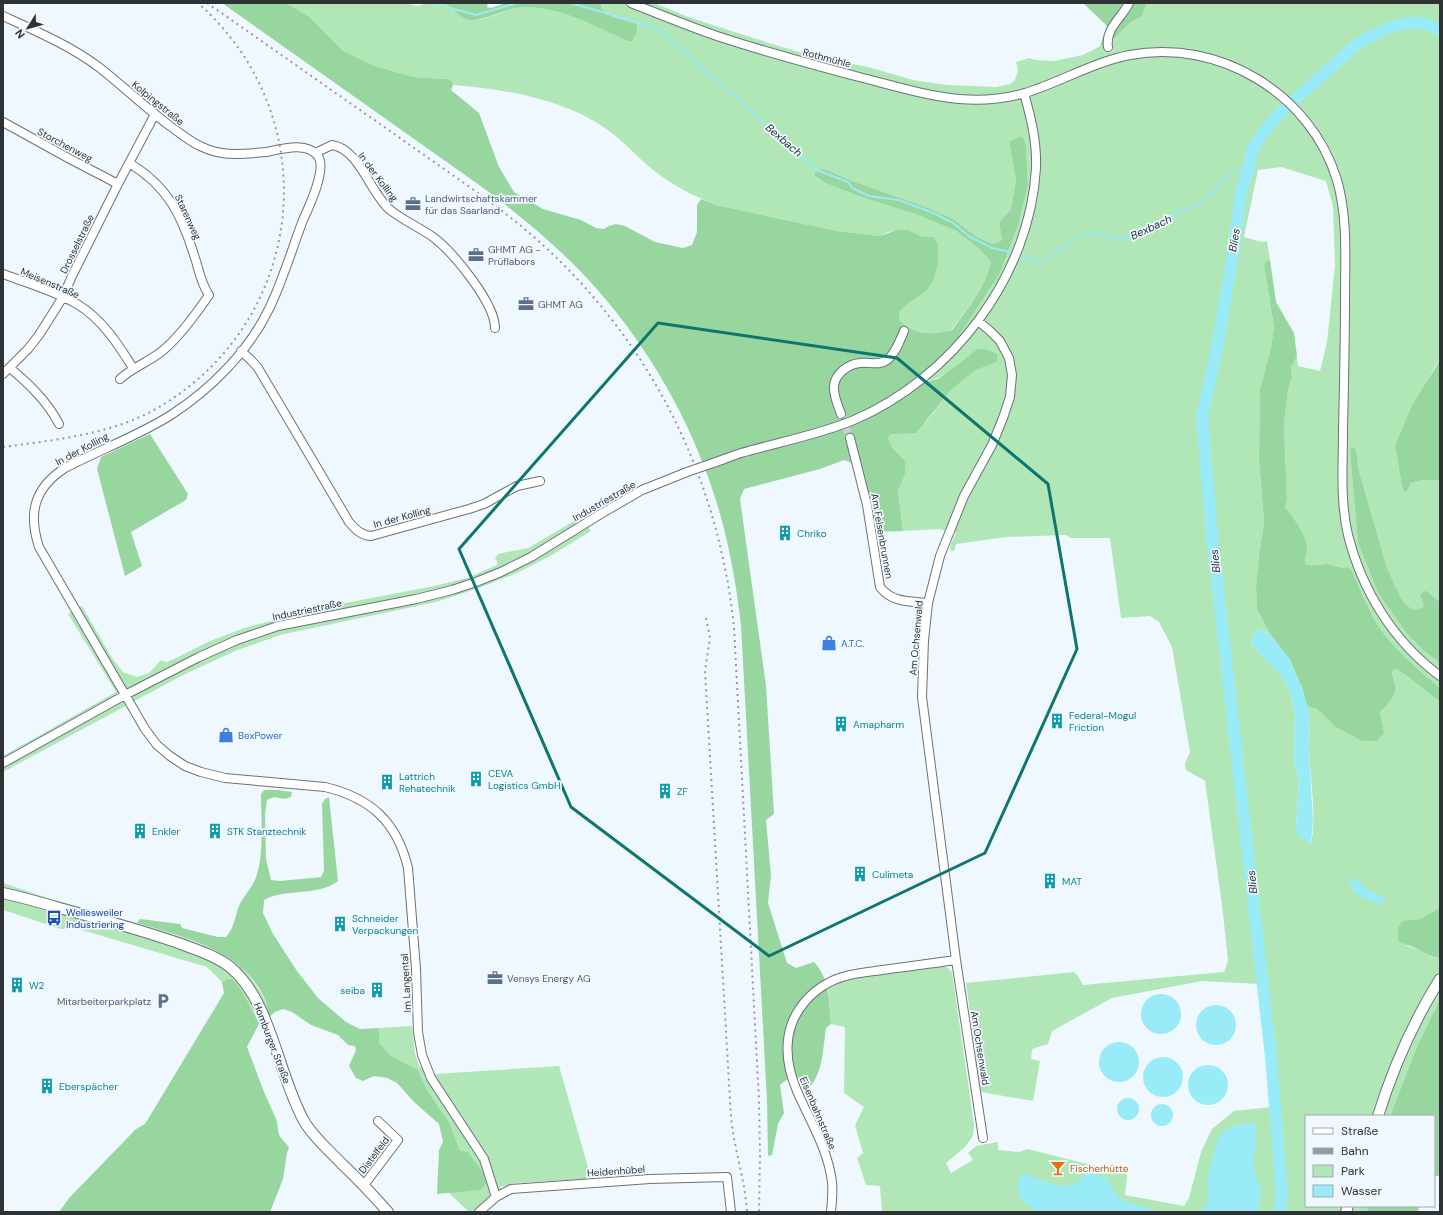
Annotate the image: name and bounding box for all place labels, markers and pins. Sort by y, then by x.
place label: Landwirtschaftskammer für das Saarland [425,192,538,217]
office icon: Landwirtschaftskammer für das Saarland [404,195,422,213]
place label: GHMT AG - Prüflabors [488,243,541,268]
office icon: GHMT AG - Prüflabors [467,246,485,264]
office icon: GHMT AG [517,295,535,313]
place label: GHMT AG [538,298,583,311]
building icon: Chriko [776,524,794,542]
place label: Chriko [797,527,827,540]
shop icon: A.T.C. [820,634,838,652]
place label: A.T.C. [841,637,864,650]
place label: Federal-Mogul Friction [1069,709,1136,734]
building icon: Federal-Mogul Friction [1048,712,1066,730]
building icon: Amapharm [832,715,850,733]
place label: Amapharm [853,718,904,731]
shop icon: BexPower [217,726,235,744]
place label: BexPower [238,729,283,742]
place label: CEVA Logistics GmbH [488,767,561,792]
place label: Lattrich Rehatechnik [399,770,455,795]
building icon: CEVA Logistics GmbH [467,770,485,788]
building icon: Lattrich Rehatechnik [378,773,396,791]
building icon: ZF [656,782,674,800]
place label: ZF [677,785,688,798]
building icon: Enkler [131,822,149,840]
building icon: STK Stanztechnik [206,822,224,840]
place label: Enkler [152,825,180,838]
place label: STK Stanztechnik [227,825,306,838]
building icon: Culimeta [851,865,869,883]
place label: Culimeta [872,868,913,881]
building icon: MAT [1041,872,1059,890]
place label: MAT [1062,875,1082,888]
place label: Wellesweiler Industriering [66,906,124,931]
bus stop icon: Wellesweiler Industriering [45,909,63,927]
place label: Schneider Verpackungen [352,912,418,937]
building icon: Schneider Verpackungen [331,915,349,933]
office icon: Vensys Energy AG [486,969,504,987]
place label: Vensys Energy AG [507,972,591,985]
building icon: W2 [8,976,26,994]
place label: W2 [29,979,44,992]
building icon: seiba [368,981,386,999]
place label: seiba [340,984,365,997]
parking icon: Mitarbeiterparkplatz [154,992,172,1010]
place label: Mitarbeiterparkplatz [57,995,151,1008]
building icon: Eberspächer [38,1077,56,1095]
place label: Eberspächer [59,1080,118,1093]
bar icon: Fischerhütte [1049,1159,1067,1177]
place label: Fischerhütte [1070,1162,1129,1175]

